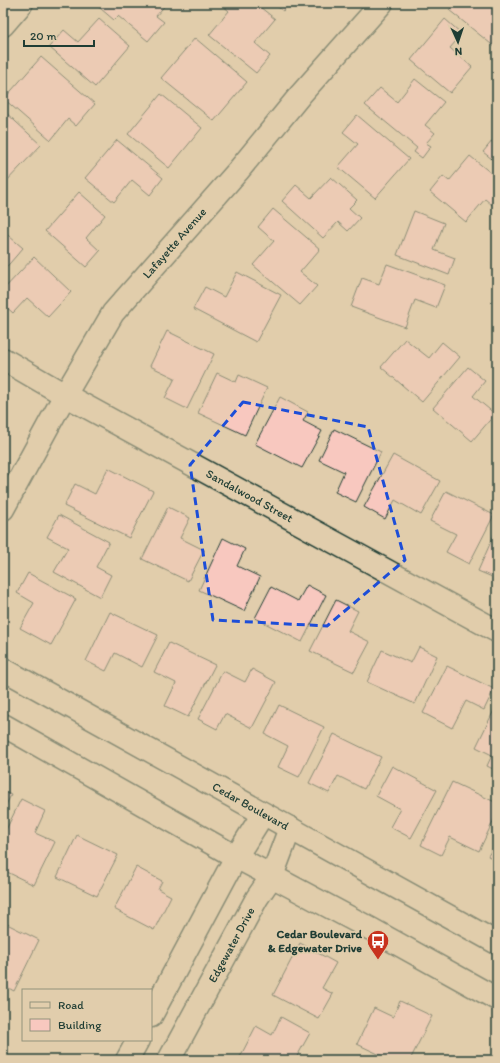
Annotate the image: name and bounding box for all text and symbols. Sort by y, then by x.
scale bar [24,22,94,48]
north arrow [438,22,478,62]
text: 20 m [30,29,57,43]
text: N [454,45,463,58]
street label: Lafayette Avenue [140,205,210,281]
street label: Sandalwood Street [204,466,296,525]
street label: Cedar Boulevard [210,779,292,833]
street label: Edgewater Drive [205,904,258,985]
place label: Cedar Boulevard & Edgewater Drive [268,927,362,956]
bus stop icon: Cedar Boulevard & Edgewater Drive [365,928,391,961]
legend [22,989,152,1041]
text: Road [58,998,84,1012]
text: Building [58,1018,102,1032]

